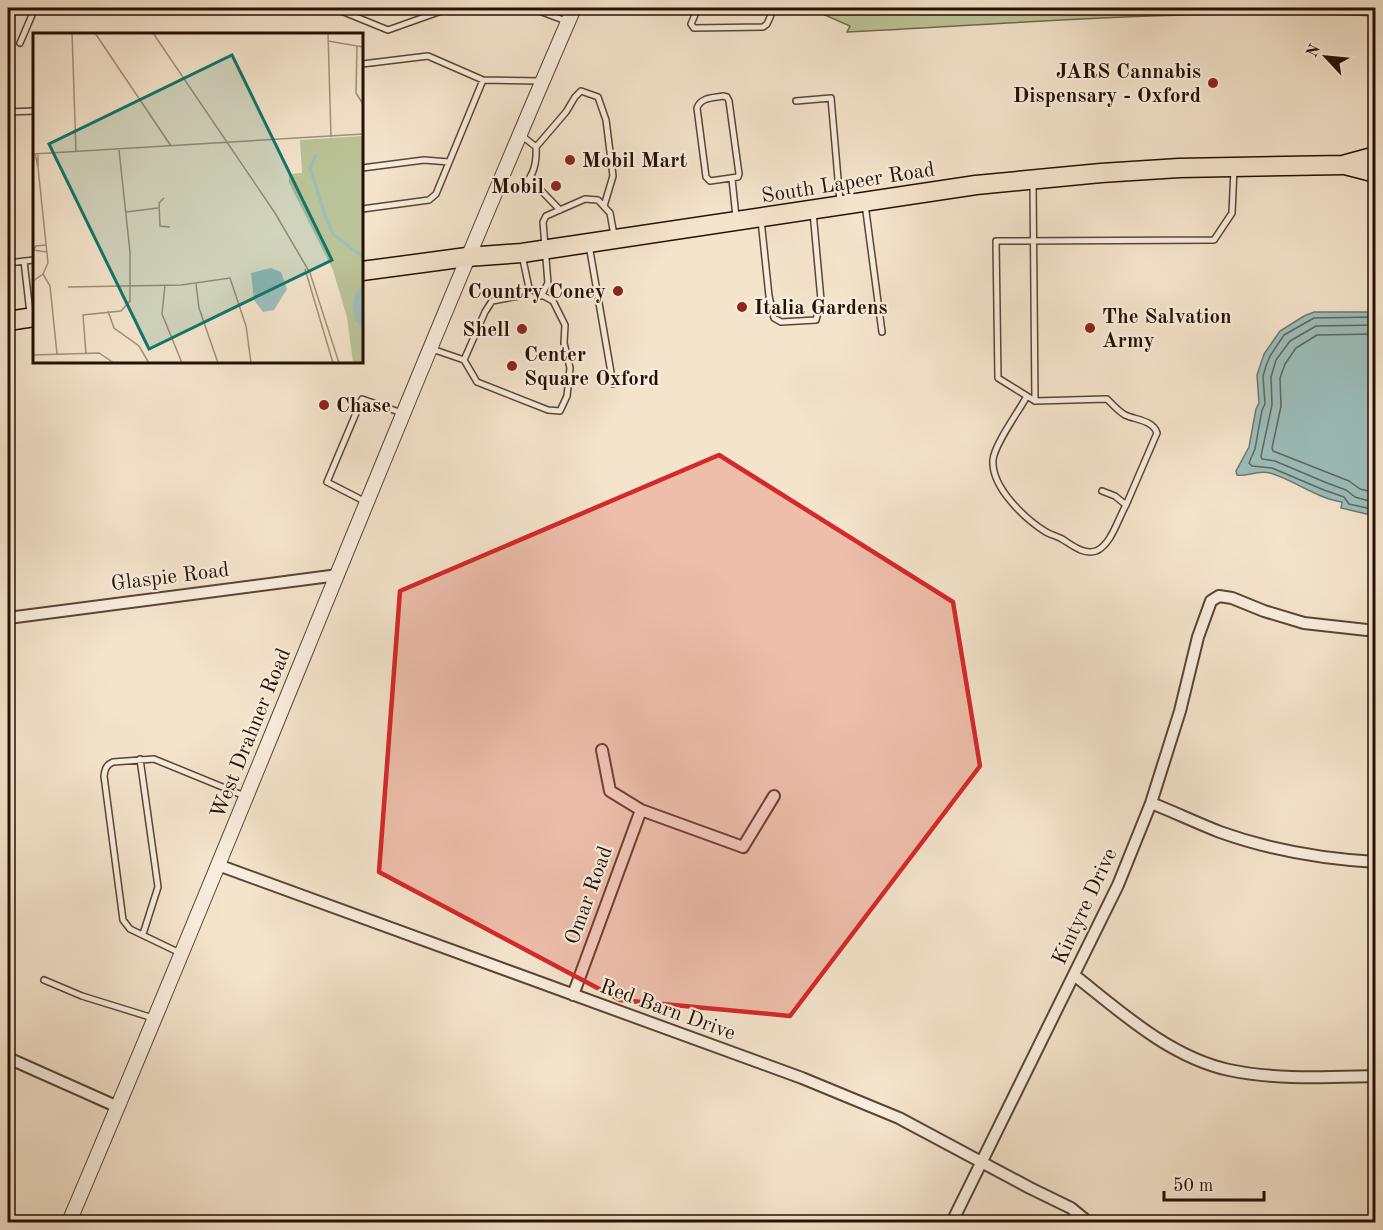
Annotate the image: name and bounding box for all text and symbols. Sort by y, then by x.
north arrow [1296,27,1356,87]
inset map [33,33,363,363]
text: N [1304,42,1325,60]
place label: JARS Cannabis Dispensary - Oxford [1013,62,1201,107]
marker: JARS Cannabis Dispensary - Oxford [1206,76,1220,90]
place label: Mobil Mart [582,151,687,172]
marker: Mobil Mart [563,153,577,167]
street label: South Lapeer Road [760,159,936,208]
place label: Mobil [491,177,544,198]
marker: Mobil [549,179,563,193]
place label: Country Coney [468,282,606,303]
marker: Country Coney [611,284,625,298]
place label: Italia Gardens [754,298,888,319]
marker: Italia Gardens [735,300,749,314]
place label: The Salvation Army [1102,307,1232,352]
place label: Shell [462,320,510,341]
marker: The Salvation Army [1083,321,1097,335]
marker: Shell [515,322,529,336]
place label: Center Square Oxford [524,345,659,390]
marker: Center Square Oxford [505,359,519,373]
place label: Chase [336,396,391,417]
marker: Chase [317,398,331,412]
street label: Glaspie Road [110,560,231,595]
street label: West Drahner Road [208,645,295,822]
street label: Omar Road [562,843,617,948]
street label: Kintyre Drive [1049,845,1121,968]
street label: Red Barn Drive [597,976,738,1045]
scale bar [1164,1164,1264,1202]
text: 50 m [1173,1177,1213,1195]

